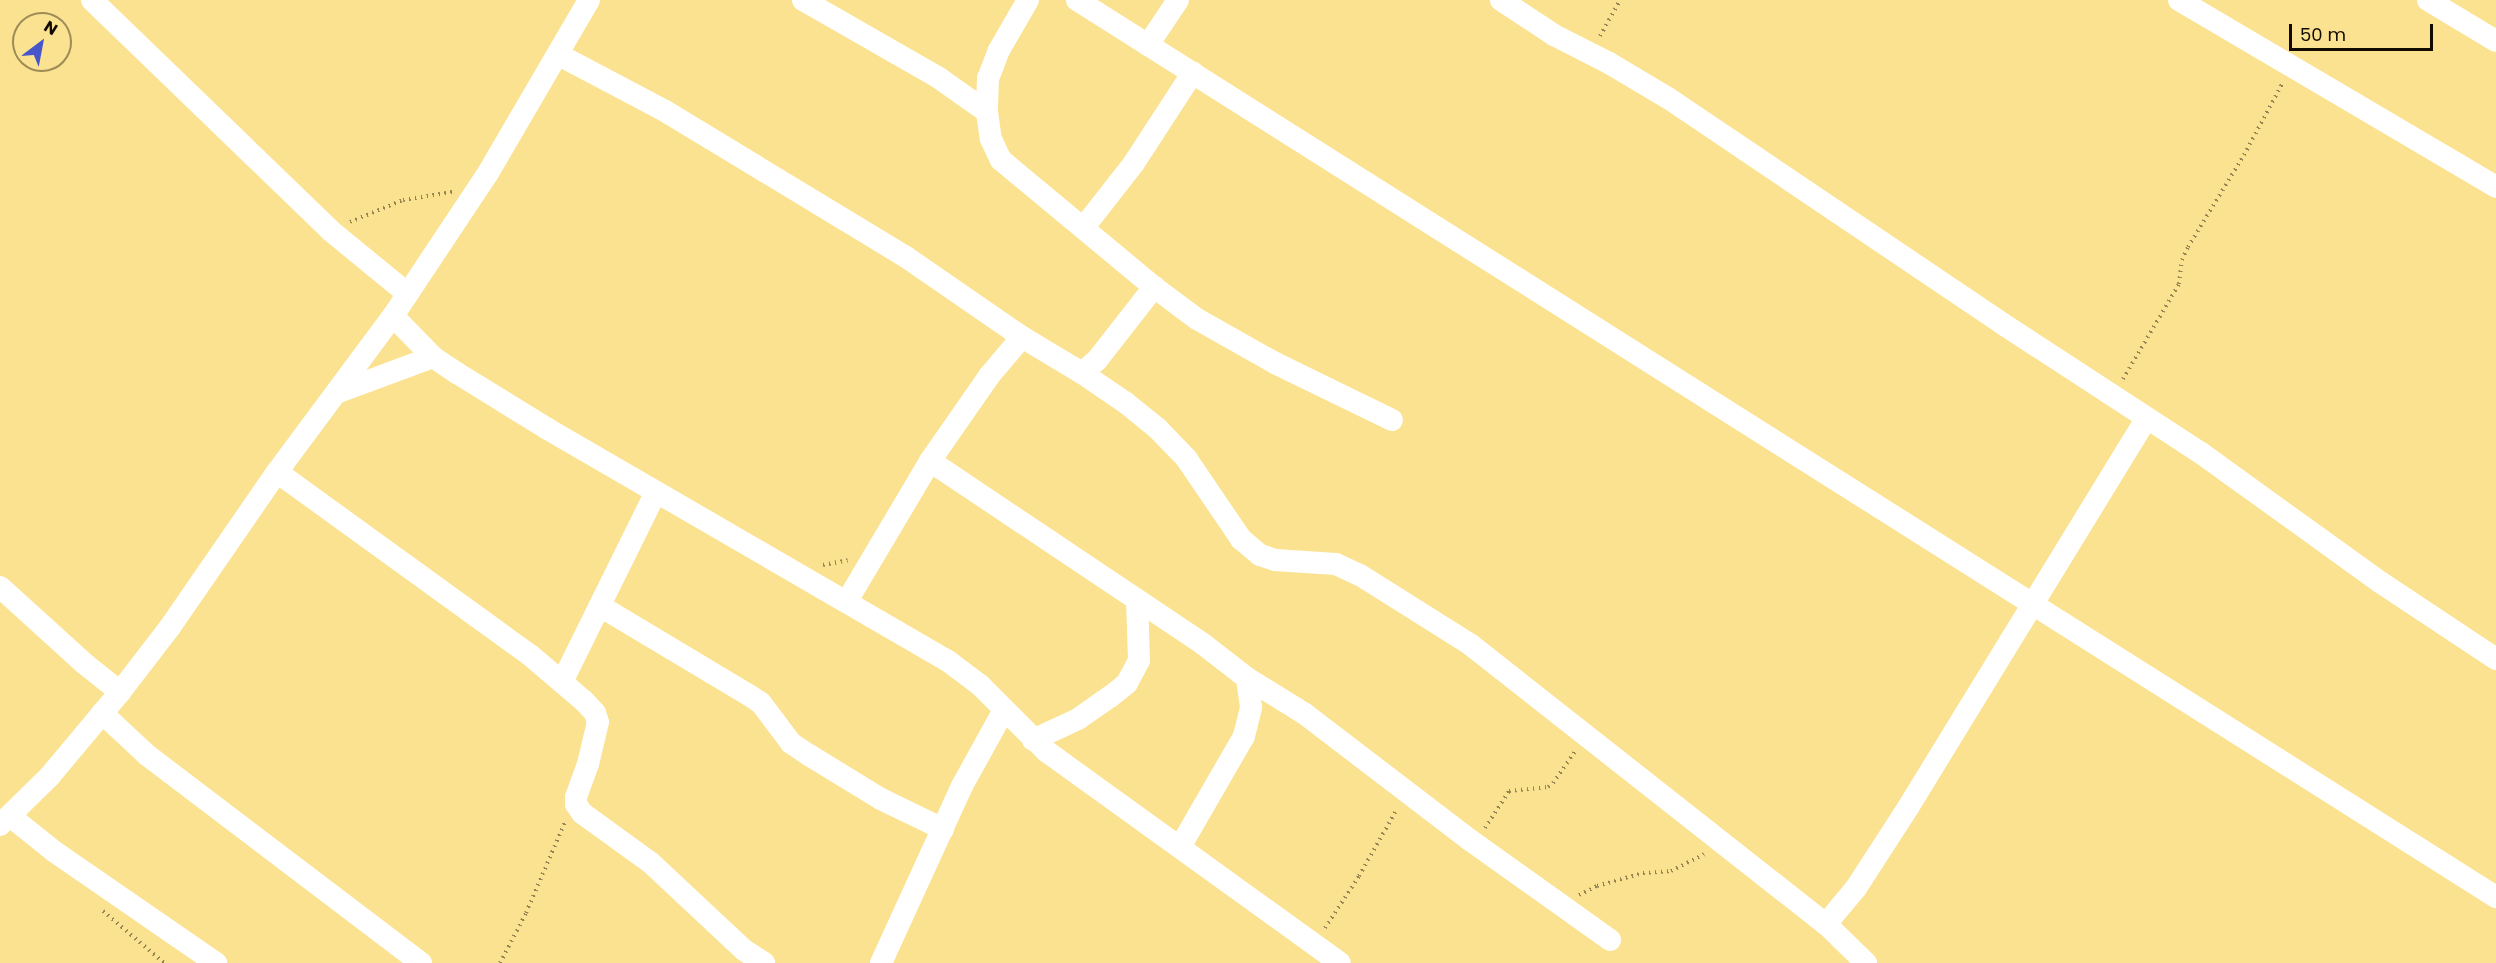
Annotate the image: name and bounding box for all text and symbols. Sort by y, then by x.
north arrow [12,12,72,72]
scale bar [2292,12,2436,50]
text: N [40,15,62,41]
text: 50 m [2300,22,2346,47]

